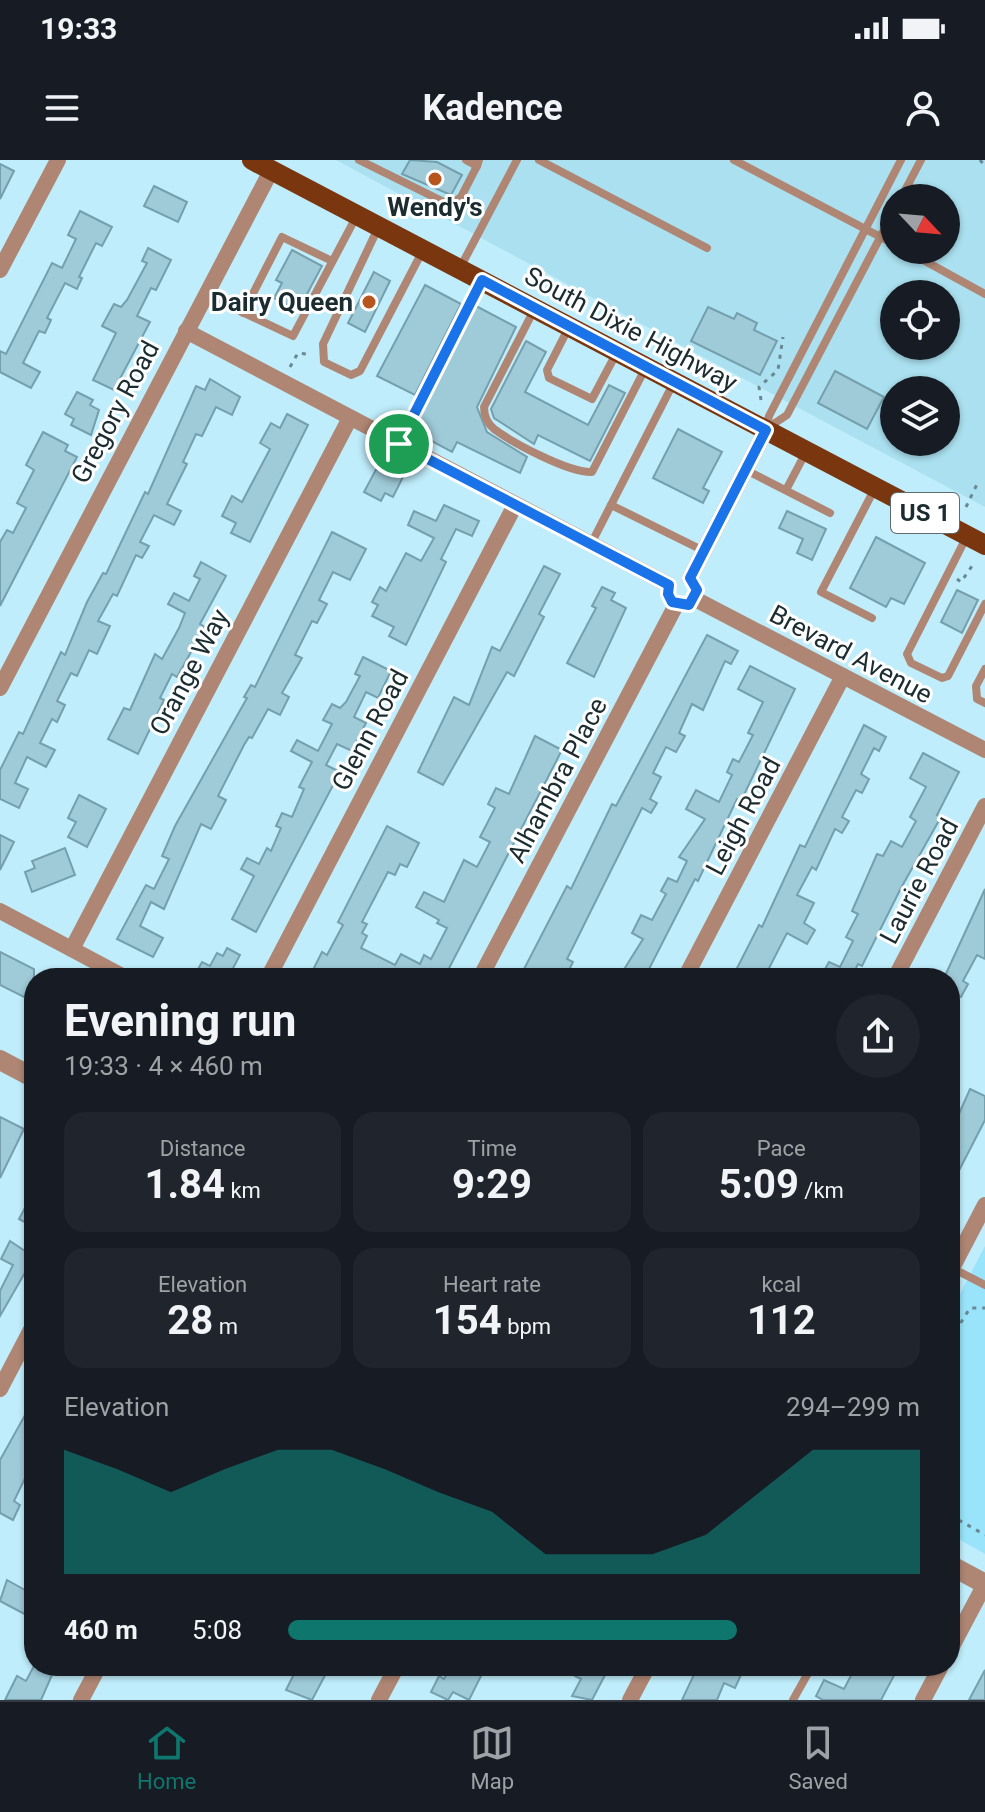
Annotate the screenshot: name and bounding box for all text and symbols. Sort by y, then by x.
text: 19:33 [40,11,117,46]
icon: menu [40,86,84,130]
icon: person [901,86,945,130]
text: Kadence [422,87,563,129]
marker: Wendy's [426,170,444,188]
north arrow [880,184,960,264]
map controls [880,184,960,456]
place label: Wendy's [387,192,483,222]
street label: South Dixie Highway [520,260,742,398]
button: locate [880,280,960,360]
place label: Dairy Queen [211,287,353,317]
marker: Dairy Queen [360,293,378,311]
street label: Gregory Road [65,336,165,488]
button: layers [880,376,960,456]
pin [365,410,433,478]
icon: arrive [377,422,421,466]
road number: US 1 [891,493,959,533]
street label: Brevard Avenue [765,599,937,709]
street label: Orange Way [143,604,235,740]
street label: Glenn Road [326,664,414,796]
street label: Alhambra Place [501,692,613,868]
street label: Leigh Road [699,752,787,880]
street label: Laurie Road [873,813,965,949]
button: share [836,994,920,1078]
text: Evening run [64,995,296,1047]
text: 19:33 · 4 × 460 m [64,1051,263,1081]
text: Distance [160,1136,245,1161]
text: Time [467,1136,517,1161]
text: Pace [757,1136,806,1161]
text: 1.84 [144,1161,225,1208]
text: 9:29 [452,1161,532,1208]
text: 5:09 [719,1161,799,1208]
text: km [225,1178,261,1203]
text: /km [799,1178,844,1203]
text: Elevation [158,1272,247,1297]
text: Heart rate [443,1272,541,1297]
text: kcal [761,1272,801,1297]
text: 28 [167,1297,213,1344]
text: 154 [433,1297,502,1344]
text: 112 [747,1297,816,1344]
text: m [213,1314,238,1339]
text: bpm [502,1314,551,1339]
text: Elevation [64,1392,169,1422]
text: 294–299 m [786,1392,920,1422]
text: 460 m [64,1615,138,1645]
text: 5:08 [192,1615,242,1645]
tab: Home [137,1721,196,1794]
tab: Map [470,1721,514,1794]
tab: Saved [788,1721,848,1794]

